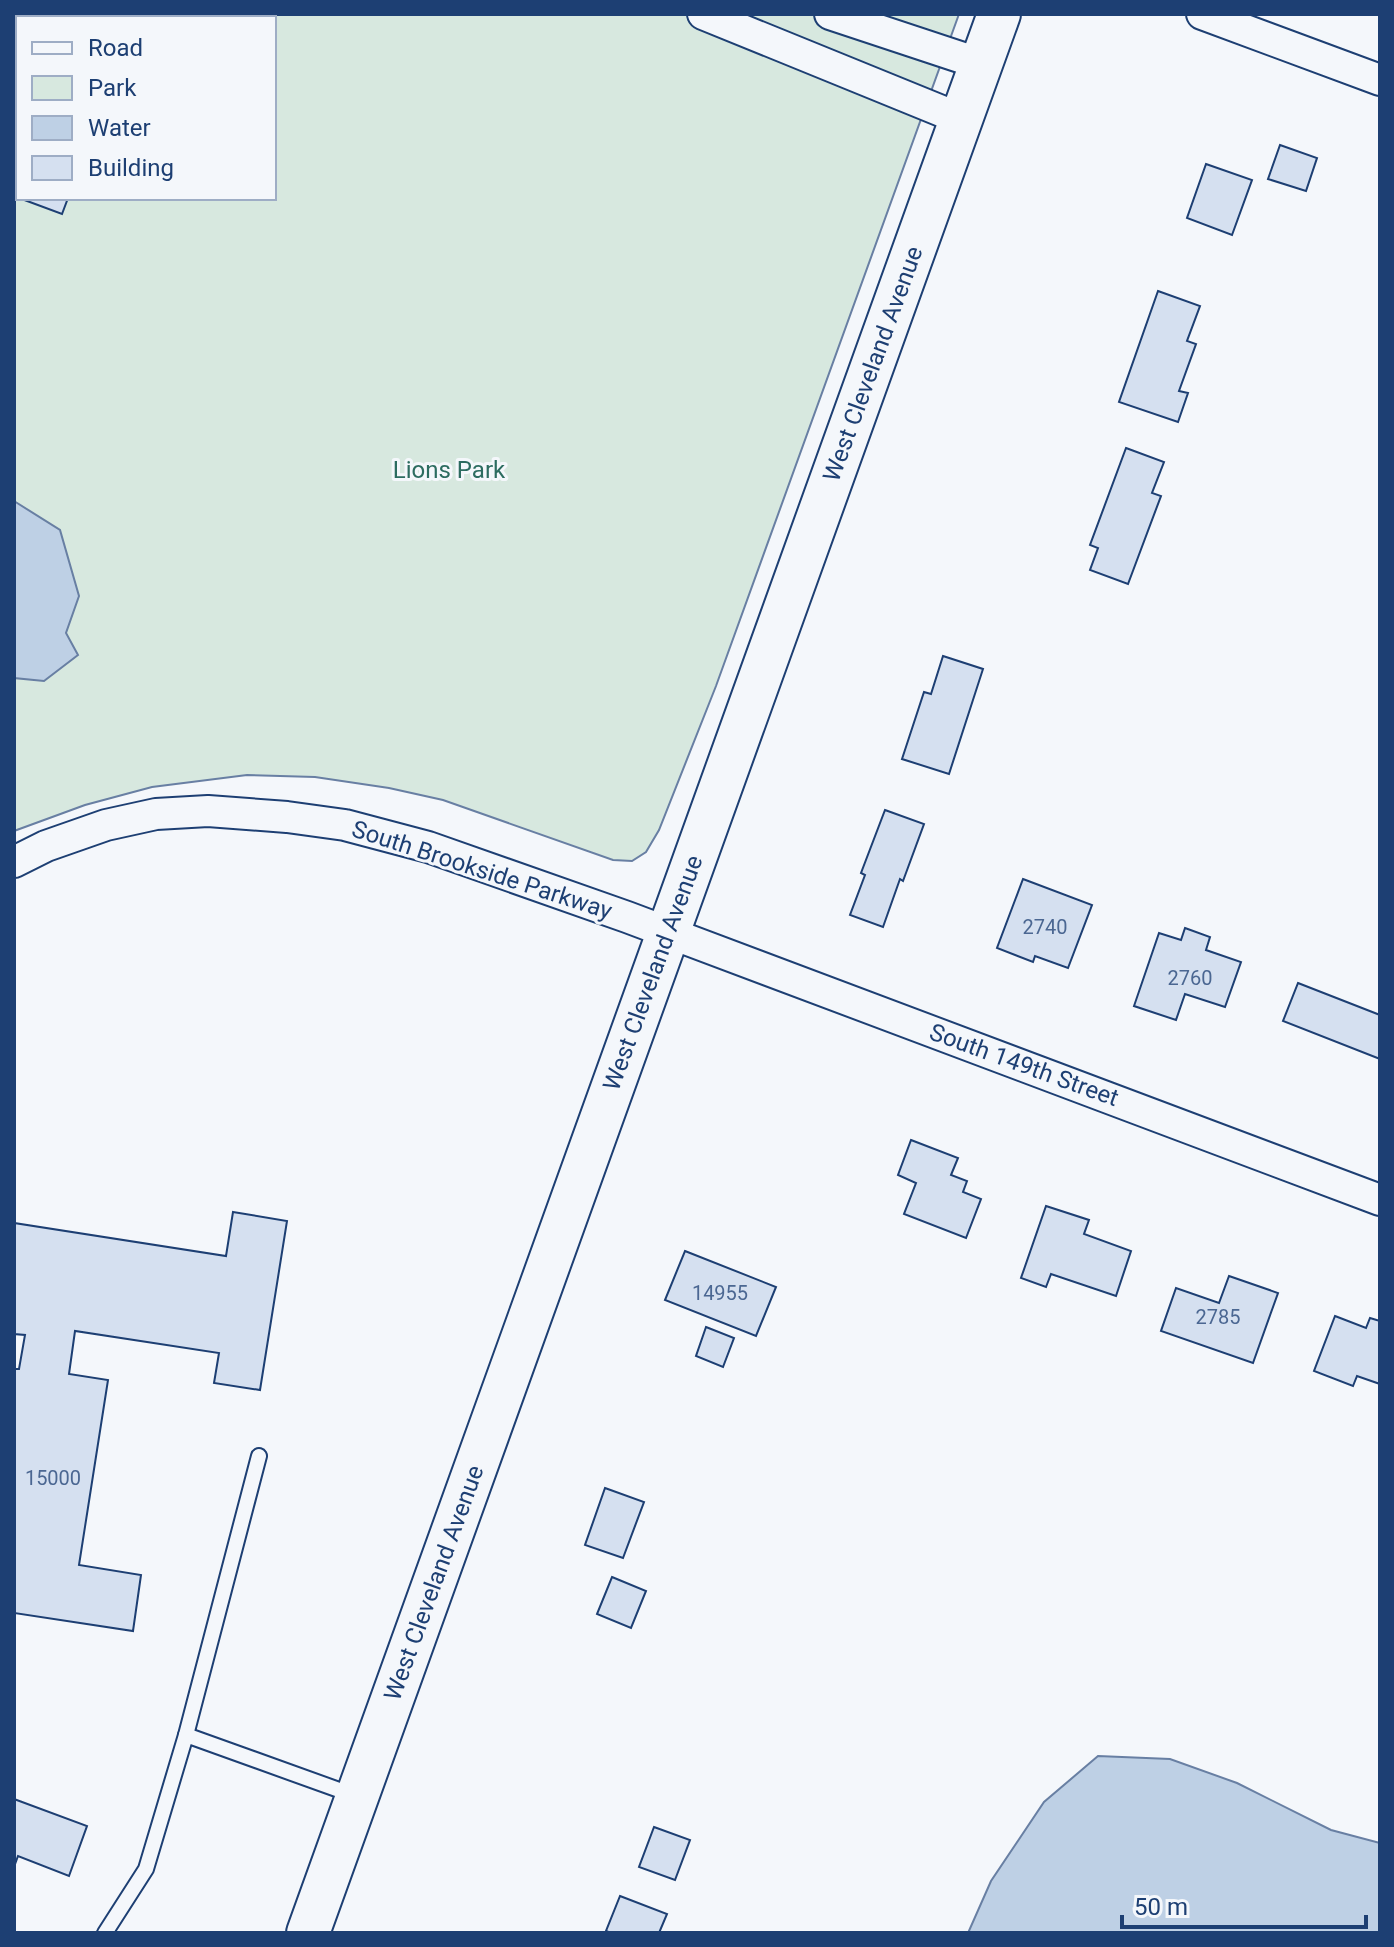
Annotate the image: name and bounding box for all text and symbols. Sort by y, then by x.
legend [16,16,276,200]
text: Road [88,34,143,62]
text: Park [88,74,137,102]
text: Water [88,114,151,142]
text: Building [88,154,174,182]
street label: West Cleveland Avenue [817,243,929,485]
park label: Lions Park [393,456,506,484]
street label: South Brookside Parkway [348,815,616,925]
street label: West Cleveland Avenue [597,852,709,1094]
house number: 2740 [1023,915,1067,939]
house number: 2760 [1168,966,1212,990]
street label: South 149th Street [926,1018,1122,1112]
house number: 14955 [692,1281,748,1305]
house number: 2785 [1196,1305,1240,1329]
street label: West Cleveland Avenue [378,1462,490,1704]
house number: 15000 [25,1466,81,1490]
scale bar [1122,1879,1366,1929]
text: 50 m [1134,1893,1188,1921]

